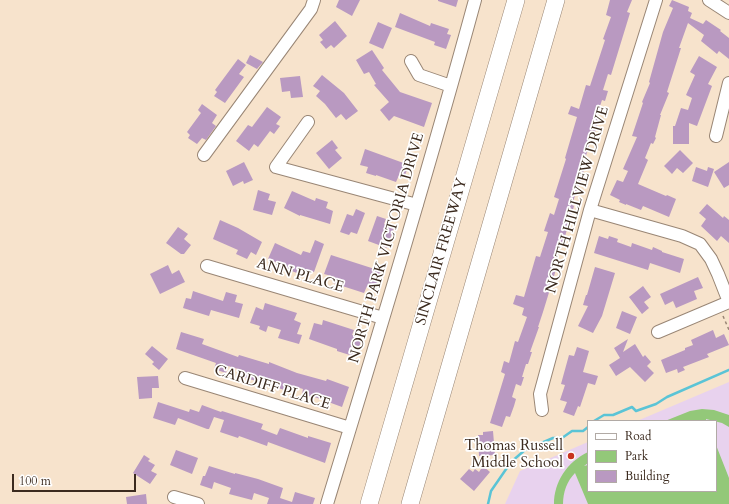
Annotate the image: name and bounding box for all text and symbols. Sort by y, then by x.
street label: NORTH HILLVIEW DRIVE [543,105,613,295]
street label: NORTH PARK VICTORIA DRIVE [345,131,429,365]
street label: SINCLAIR FREEWAY [412,176,472,328]
street label: ANN PLACE [254,255,346,297]
street label: CARDIFF PLACE [212,362,332,414]
legend [587,420,717,492]
text: Road [625,428,651,444]
place label: Thomas Russell Middle School [464,438,563,473]
text: Park [625,448,648,464]
marker: Thomas Russell Middle School [566,451,576,461]
scale bar [14,466,138,492]
text: Building [625,468,669,484]
text: 100 m [19,473,51,489]

